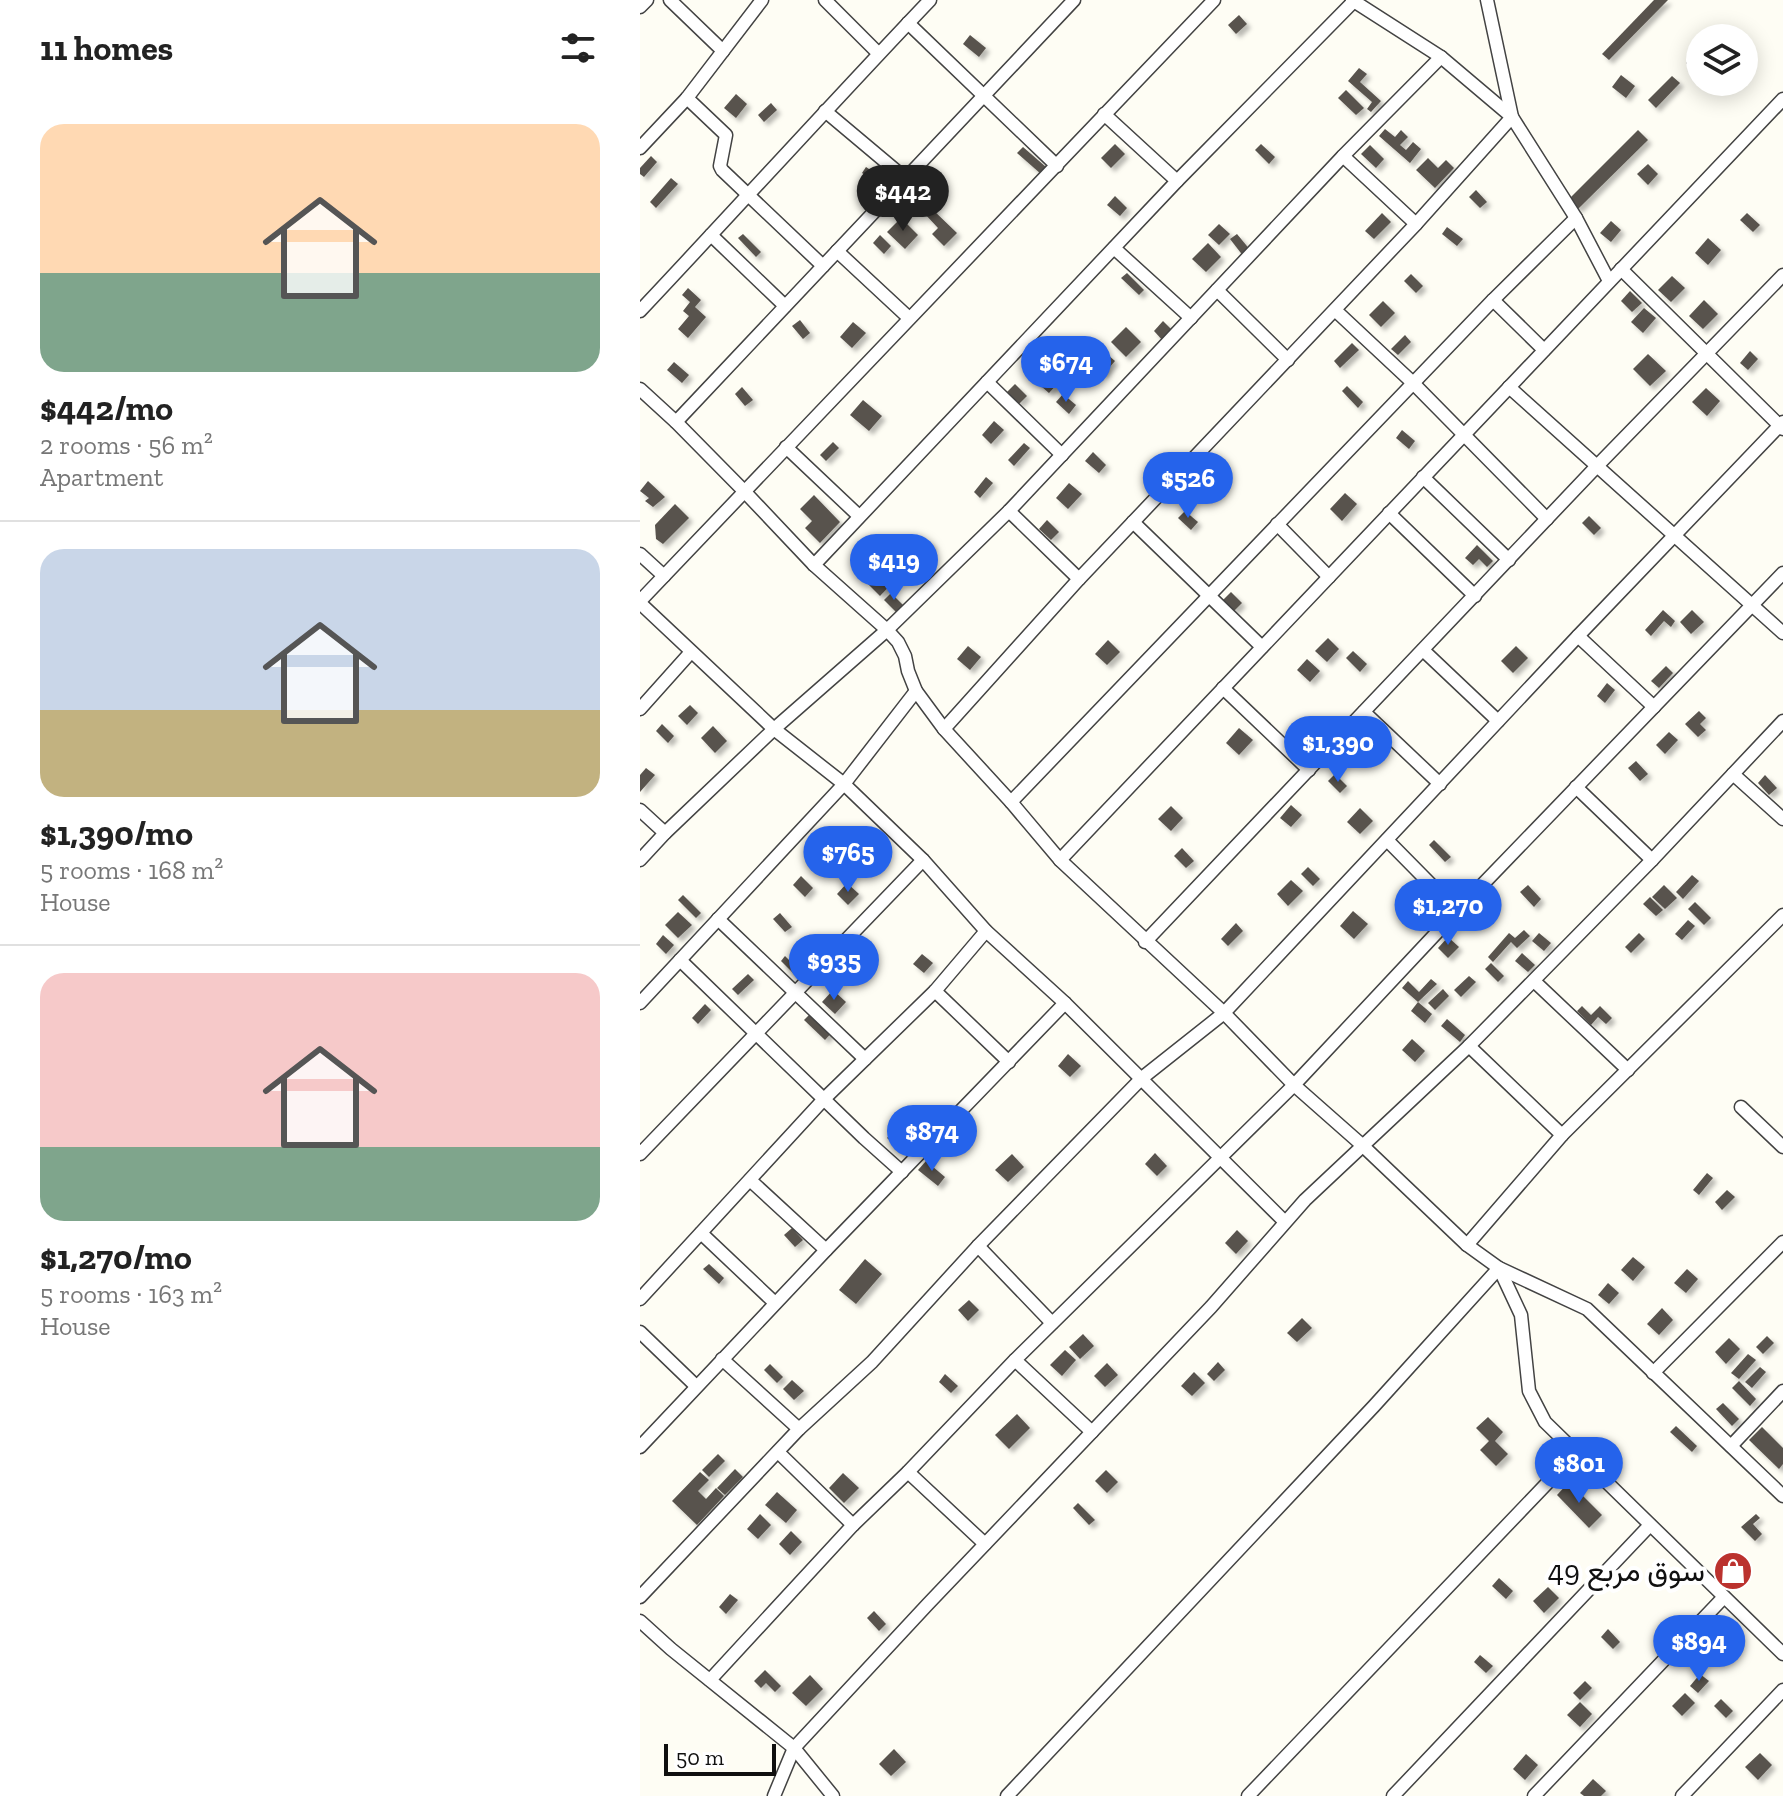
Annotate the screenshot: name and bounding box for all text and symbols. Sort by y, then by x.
map controls [1686,24,1758,96]
button: layers [1686,24,1758,96]
icon: filters [556,26,600,70]
text: 11 homes [40,28,173,69]
pin: $442 [856,165,950,233]
text: $442 [875,175,931,207]
icon: home [248,176,392,320]
pin: $674 [1019,336,1113,404]
text: $674 [1039,346,1093,378]
text: $442/mo [40,388,173,429]
text: 2 rooms · 56 m² [40,429,213,461]
pin: $526 [1141,452,1235,520]
text: Apartment [40,461,163,493]
text: $526 [1161,462,1215,494]
pin: $419 [847,534,941,602]
text: $419 [868,544,920,576]
icon: home [248,601,392,745]
pin: $1,390 [1273,716,1403,784]
text: $1,390 [1302,726,1374,758]
text: $1,390/mo [40,813,193,854]
pin: $765 [801,826,895,894]
text: $765 [821,836,875,868]
text: 5 rooms · 168 m² [40,854,223,886]
pin: $1,270 [1383,879,1513,947]
text: House [40,886,111,918]
text: $1,270 [1413,889,1483,921]
pin: $935 [787,934,881,1002]
text: $935 [807,944,861,976]
icon: home [248,1025,392,1169]
pin: $874 [885,1105,979,1173]
text: $874 [905,1115,959,1147]
text: $1,270/mo [40,1237,192,1278]
text: 5 rooms · 163 m² [40,1278,222,1310]
text: House [40,1310,111,1342]
pin: $801 [1532,1437,1626,1505]
text: $801 [1553,1447,1605,1479]
shop icon: سوق مربع 49 [1712,1550,1754,1592]
place label: سوق مربع 49 [1548,1553,1705,1591]
pin: $894 [1652,1615,1746,1683]
text: $894 [1671,1625,1727,1657]
scale bar [664,1740,776,1776]
text: 50 m [676,1744,724,1771]

